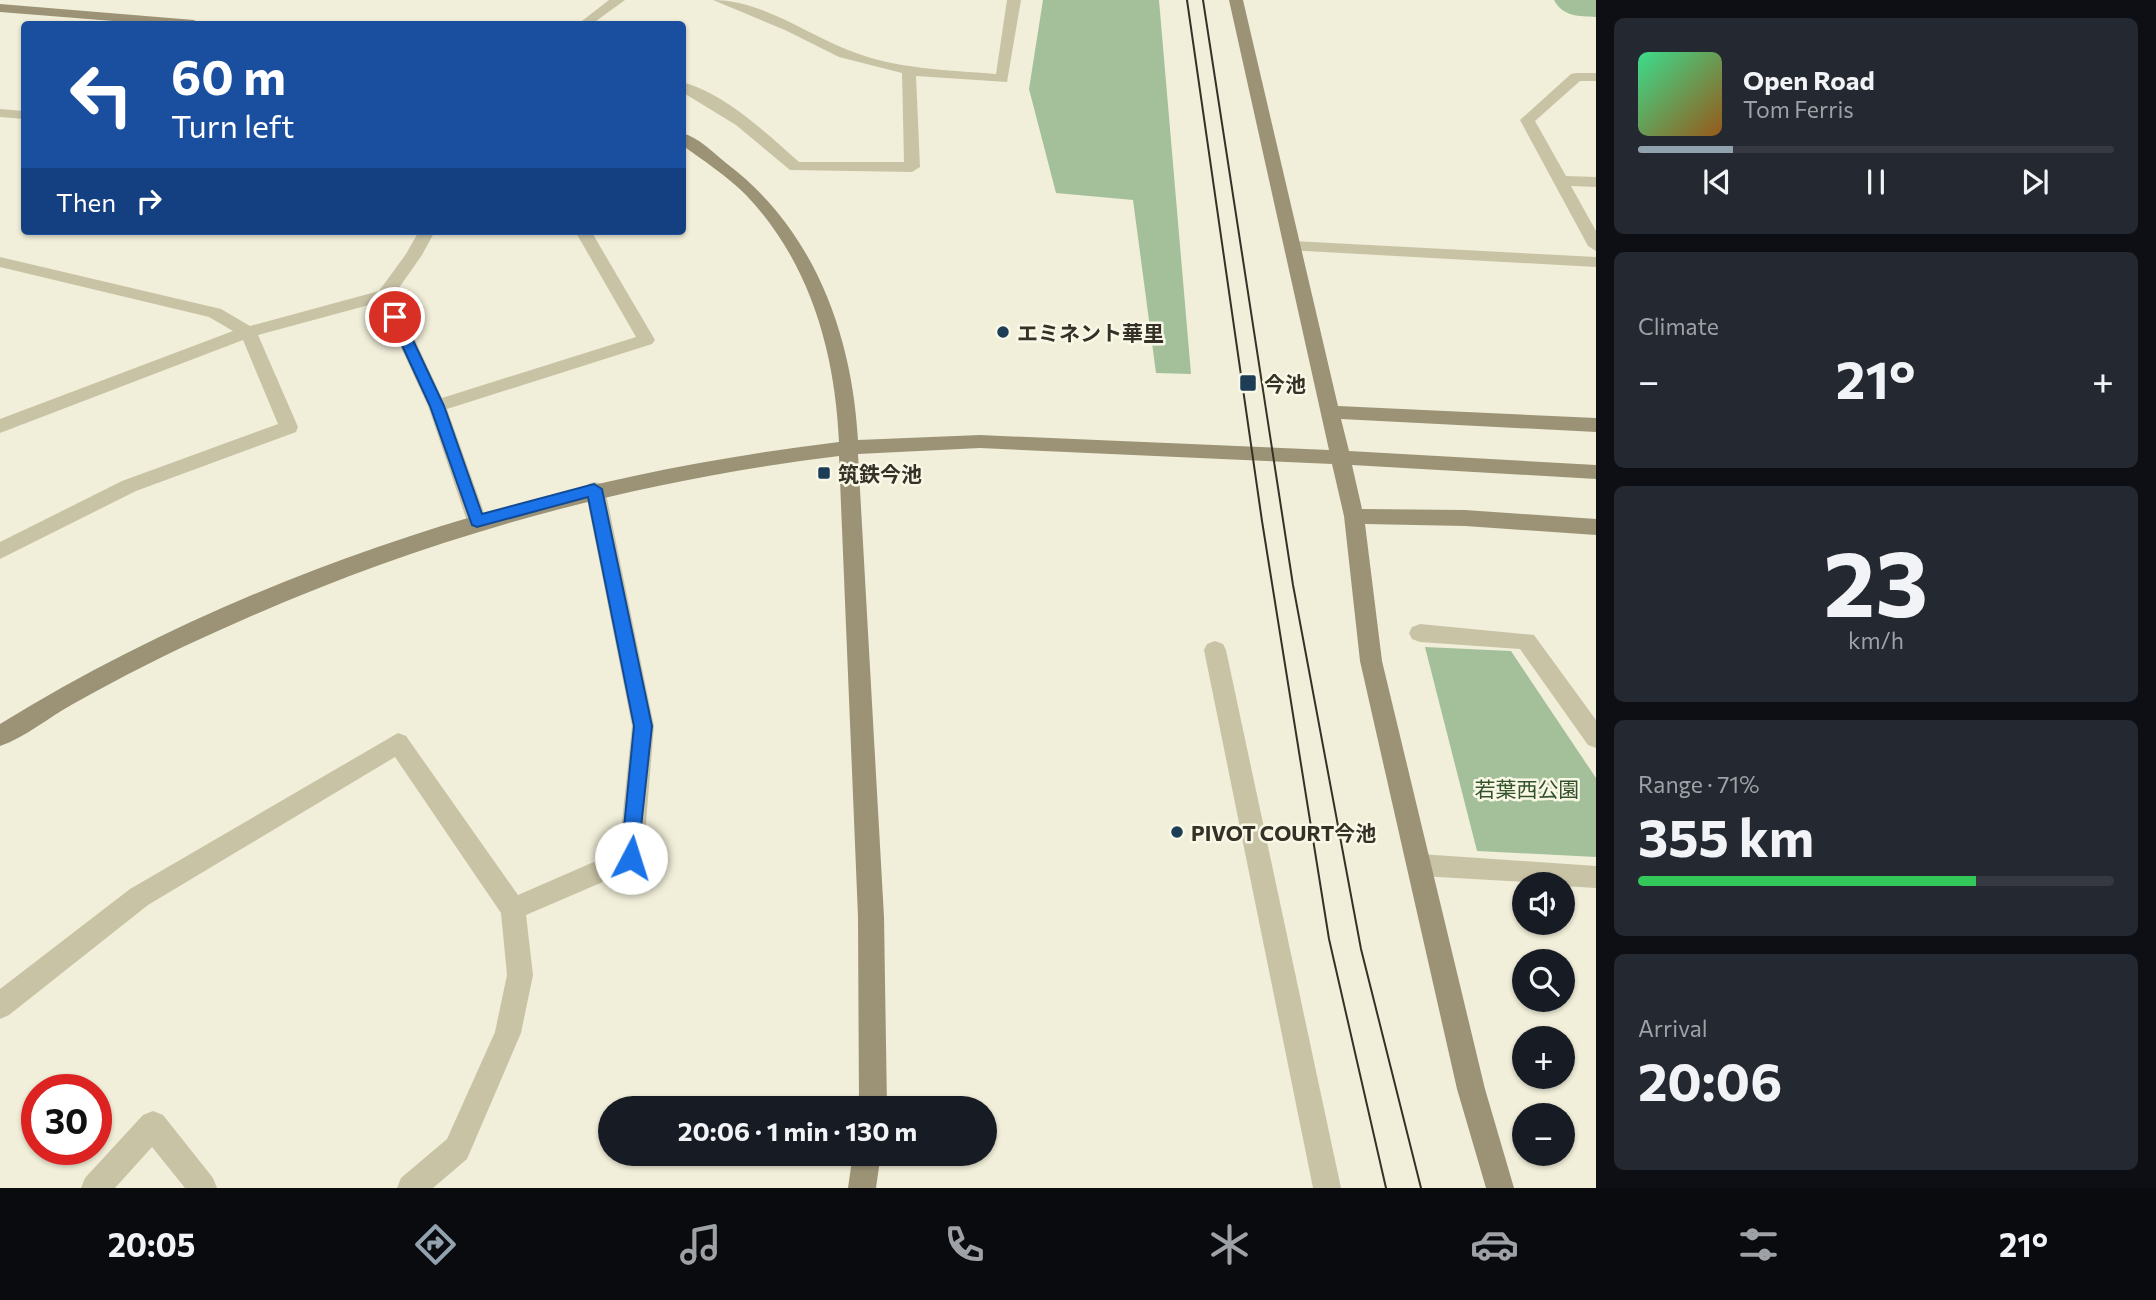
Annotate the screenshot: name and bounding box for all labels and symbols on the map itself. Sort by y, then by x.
pin [365,287,425,347]
place label: エミネント華里 [1017,320,1164,345]
marker: エミネント華里 [995,324,1011,340]
place label: 今池 [1264,371,1306,396]
marker: 今池 [1238,373,1258,393]
place label: 筑鉄今池 [838,461,922,486]
marker: 筑鉄今池 [816,465,832,481]
park label: 若葉西公園 [1475,776,1580,801]
place label: PIVOT COURT今池 [1191,820,1376,845]
position arrow [594,821,668,895]
marker: PIVOT COURT今池 [1169,824,1185,840]
speed limit sign: 30 [21,1074,112,1165]

